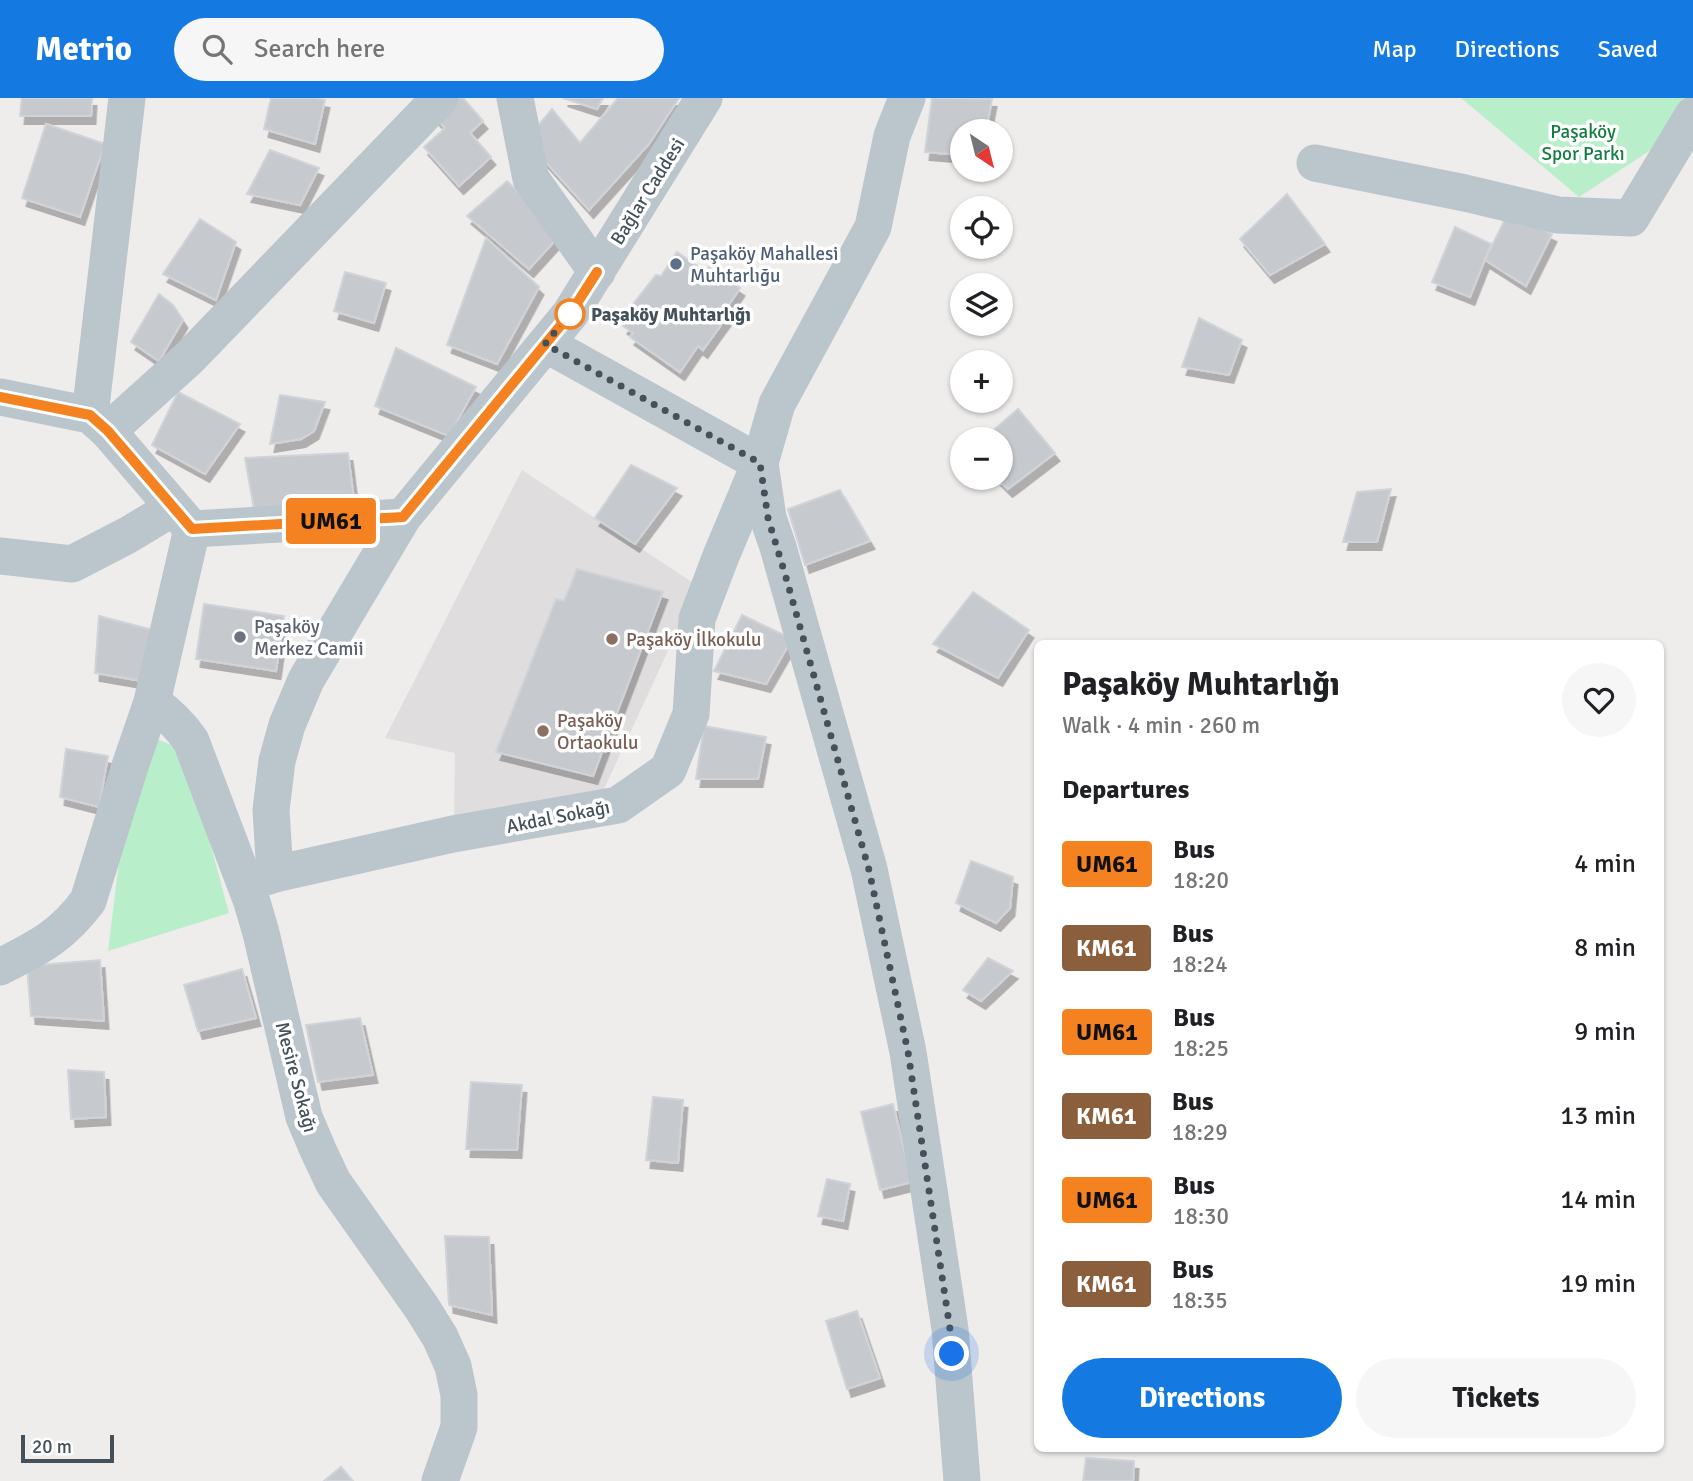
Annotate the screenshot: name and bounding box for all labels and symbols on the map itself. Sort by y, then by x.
north arrow [950,119,1013,182]
park label: Paşaköy Spor Parkı [1541,120,1625,166]
street label: Bağlar Caddesi [605,134,690,249]
place label: Paşaköy Mahallesi Muhtarlığu [690,242,838,288]
marker: Paşaköy Mahallesi Muhtarlığu [668,256,684,272]
marker: Paşaköy Muhtarlığı [555,299,585,329]
place label: Paşaköy Muhtarlığı [591,303,751,327]
line badge: UM61 [282,498,380,544]
place label: Paşaköy Merkez Camii [254,615,364,661]
place label: Paşaköy İlkokulu [626,628,761,652]
marker: Paşaköy Merkez Camii [232,629,248,645]
marker: Paşaköy İlkokulu [604,631,620,647]
place label: Paşaköy Ortaokulu [557,709,638,755]
marker: Paşaköy Ortaokulu [535,723,551,739]
street label: Akdal Sokağı [504,795,612,839]
street label: Mesire Sokağı [270,1019,322,1135]
your location [934,1336,969,1371]
scale bar [21,1432,114,1464]

